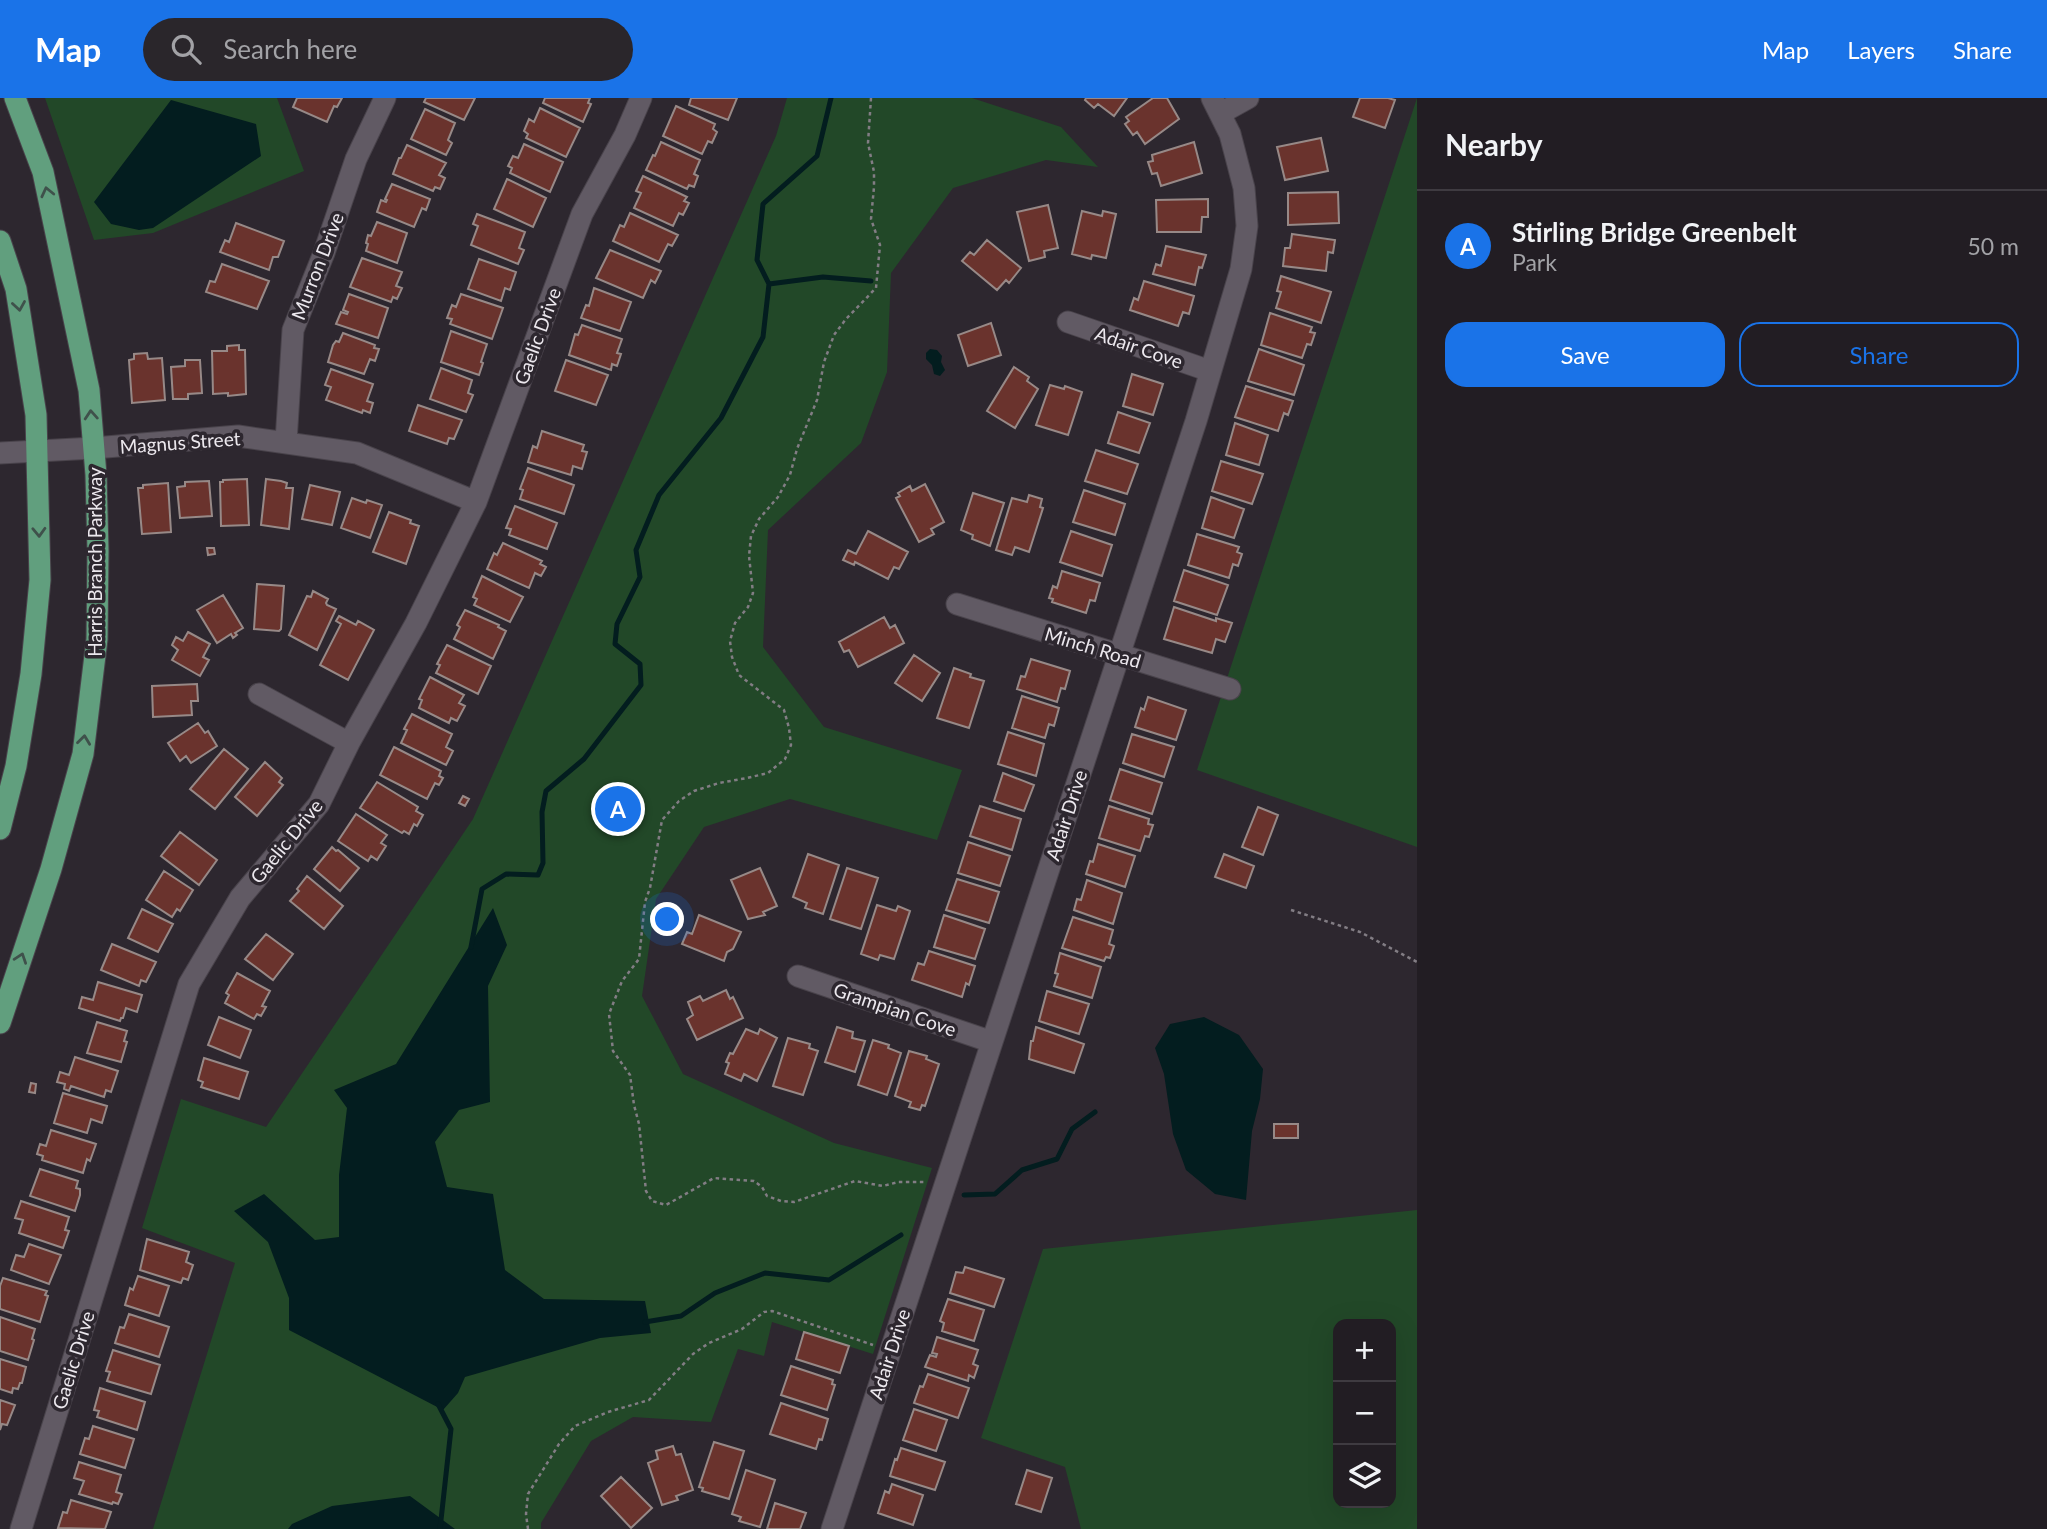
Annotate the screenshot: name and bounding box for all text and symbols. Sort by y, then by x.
search box [143,18,633,81]
text: Map [35,29,101,69]
icon: search [167,30,205,68]
text: Search here [223,33,357,65]
text: Map [1762,35,1809,64]
text: Layers [1847,35,1915,64]
text: Share [1953,35,2012,64]
text: Nearby [1445,126,1543,162]
one-way arrow [41,186,56,198]
street label: Murron Drive [286,209,348,323]
text: Stirling Bridge Greenbelt [1512,216,1797,248]
text: A [1460,232,1476,260]
text: 50 m [1968,232,2019,260]
text: Park [1512,248,1557,276]
street label: Gaelic Drive [509,284,565,388]
one-way arrow [11,300,26,312]
street label: Adair Cove [1092,321,1186,373]
button: Save [1445,322,1725,387]
button: Share [1739,322,2019,387]
one-way arrow [84,410,99,421]
street label: Magnus Street [119,426,241,458]
street label: Harris Branch Parkway [83,467,106,657]
one-way arrow [31,527,46,538]
street label: Minch Road [1042,621,1144,673]
one-way arrow [77,734,92,746]
street label: Adair Drive [1041,767,1091,863]
pin: A [595,783,641,835]
street label: Gaelic Drive [245,794,327,888]
your location [650,902,684,936]
one-way arrow [13,953,27,965]
street label: Grampian Cove [831,977,959,1041]
street label: Adair Drive [864,1306,914,1402]
street label: Gaelic Drive [47,1308,99,1412]
map controls [1333,1319,1396,1508]
button: + [1333,1319,1396,1382]
button: − [1333,1382,1396,1445]
button: layers [1333,1445,1396,1508]

